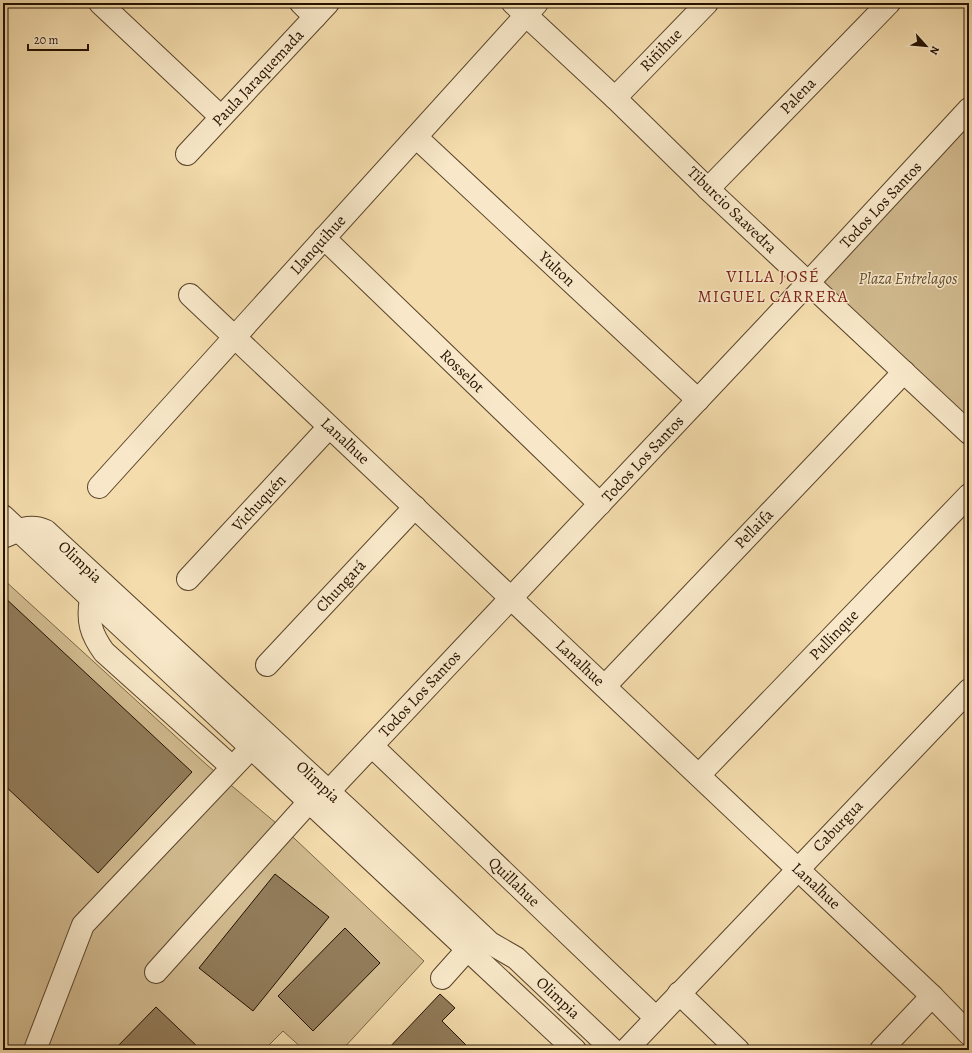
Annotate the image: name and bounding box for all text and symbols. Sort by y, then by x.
street label: Paula Jaraquemada [207,24,309,131]
street label: Riñihue [635,24,687,76]
scale bar [28,26,88,52]
north arrow [906,26,946,66]
text: 20 m [34,32,58,48]
text: N [926,43,943,57]
street label: Palena [775,72,821,119]
street label: Todos Los Santos [835,157,927,253]
street label: Tiburcio Saavedra [682,162,782,259]
street label: Llanquihue [285,210,351,280]
street label: Yulton [533,246,580,292]
district label: VILLA JOSÉ MIGUEL CARRERA [697,265,849,308]
park label: Plaza Entrelagos [859,268,958,290]
street label: Rosselot [435,344,489,398]
street label: Todos Los Santos [597,411,689,507]
street label: Lanalhue [316,412,374,470]
street label: Vichuquén [226,470,291,537]
street label: Pellaifa [730,504,779,554]
street label: Olimpia [53,536,107,589]
street label: Chungará [311,554,371,617]
street label: Pullinque [804,605,864,665]
street label: Lanalhue [551,634,609,692]
street label: Todos Los Santos [374,646,466,742]
street label: Olimpia [291,756,345,809]
street label: Caburgua [808,795,869,857]
street label: Quillahue [483,852,545,912]
street label: Lanalhue [787,857,845,915]
street label: Olimpia [531,972,585,1025]

